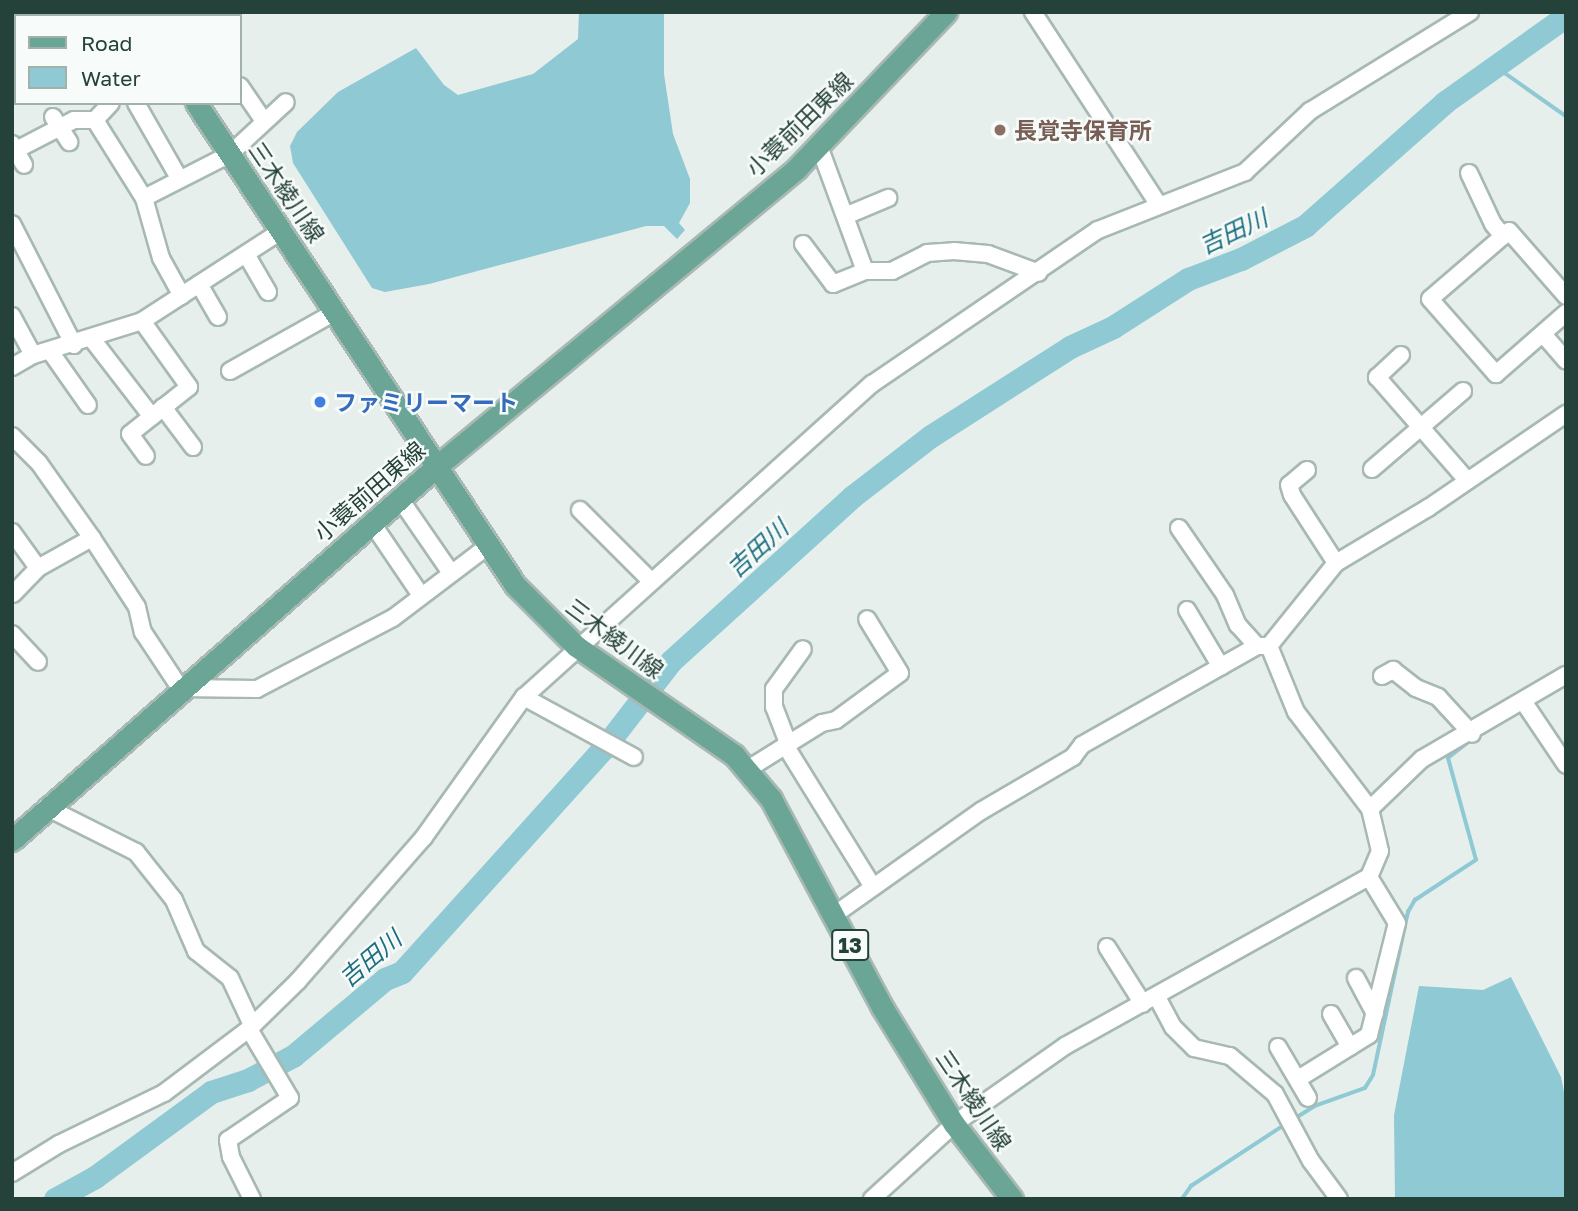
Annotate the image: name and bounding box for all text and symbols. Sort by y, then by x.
legend [14,14,242,105]
text: Road [81,30,132,56]
text: Water [81,65,141,91]
street label: 小蓑前田東線 [740,66,858,182]
place label: 長覚寺保育所 [1014,116,1152,144]
marker: 長覚寺保育所 [992,122,1008,138]
street label: 三木綾川線 [243,137,331,247]
water label: 吉田川 [1194,203,1272,259]
place label: ファミリーマート [334,388,518,416]
marker: ファミリーマート [312,394,328,410]
street label: 小蓑前田東線 [308,435,430,547]
water label: 吉田川 [721,513,793,583]
street label: 三木綾川線 [561,592,669,684]
water label: 吉田川 [333,924,407,992]
road number: 13 [831,928,869,962]
street label: 三木綾川線 [930,1045,1018,1155]

